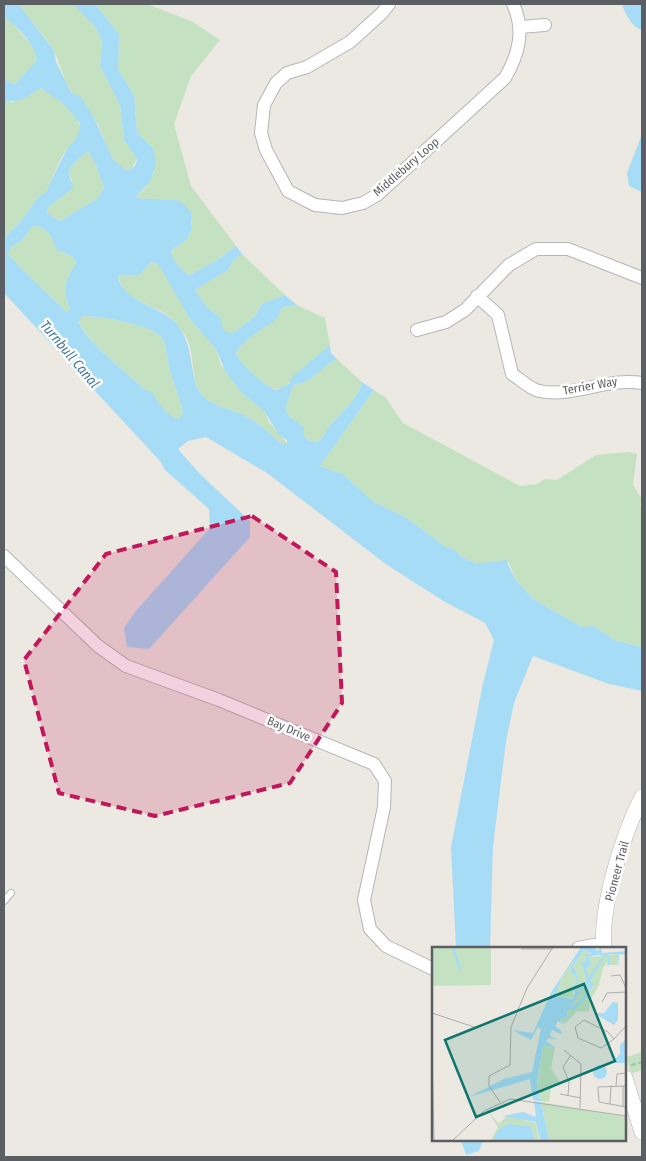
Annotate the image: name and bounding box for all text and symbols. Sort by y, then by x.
street label: Middlebury Loop [370,135,442,199]
water label: Turnbull Canal [36,317,103,392]
street label: Terrier Way [562,374,619,398]
street label: Bay Drive [265,714,313,744]
street label: Pioneer Trail [602,839,632,903]
inset map [432,947,626,1141]

